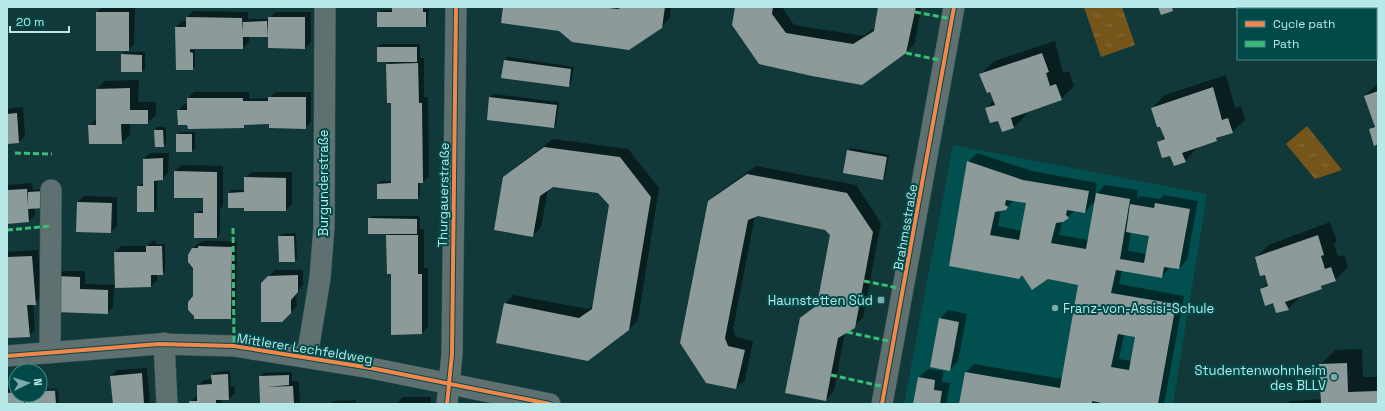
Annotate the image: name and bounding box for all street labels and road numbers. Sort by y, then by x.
street label: Burgunderstraße [315,129,332,237]
street label: Thurgauerstraße [434,142,453,248]
street label: Brahmsstraße [890,183,921,272]
street label: Mittlerer Lechfeldweg [236,329,374,368]

